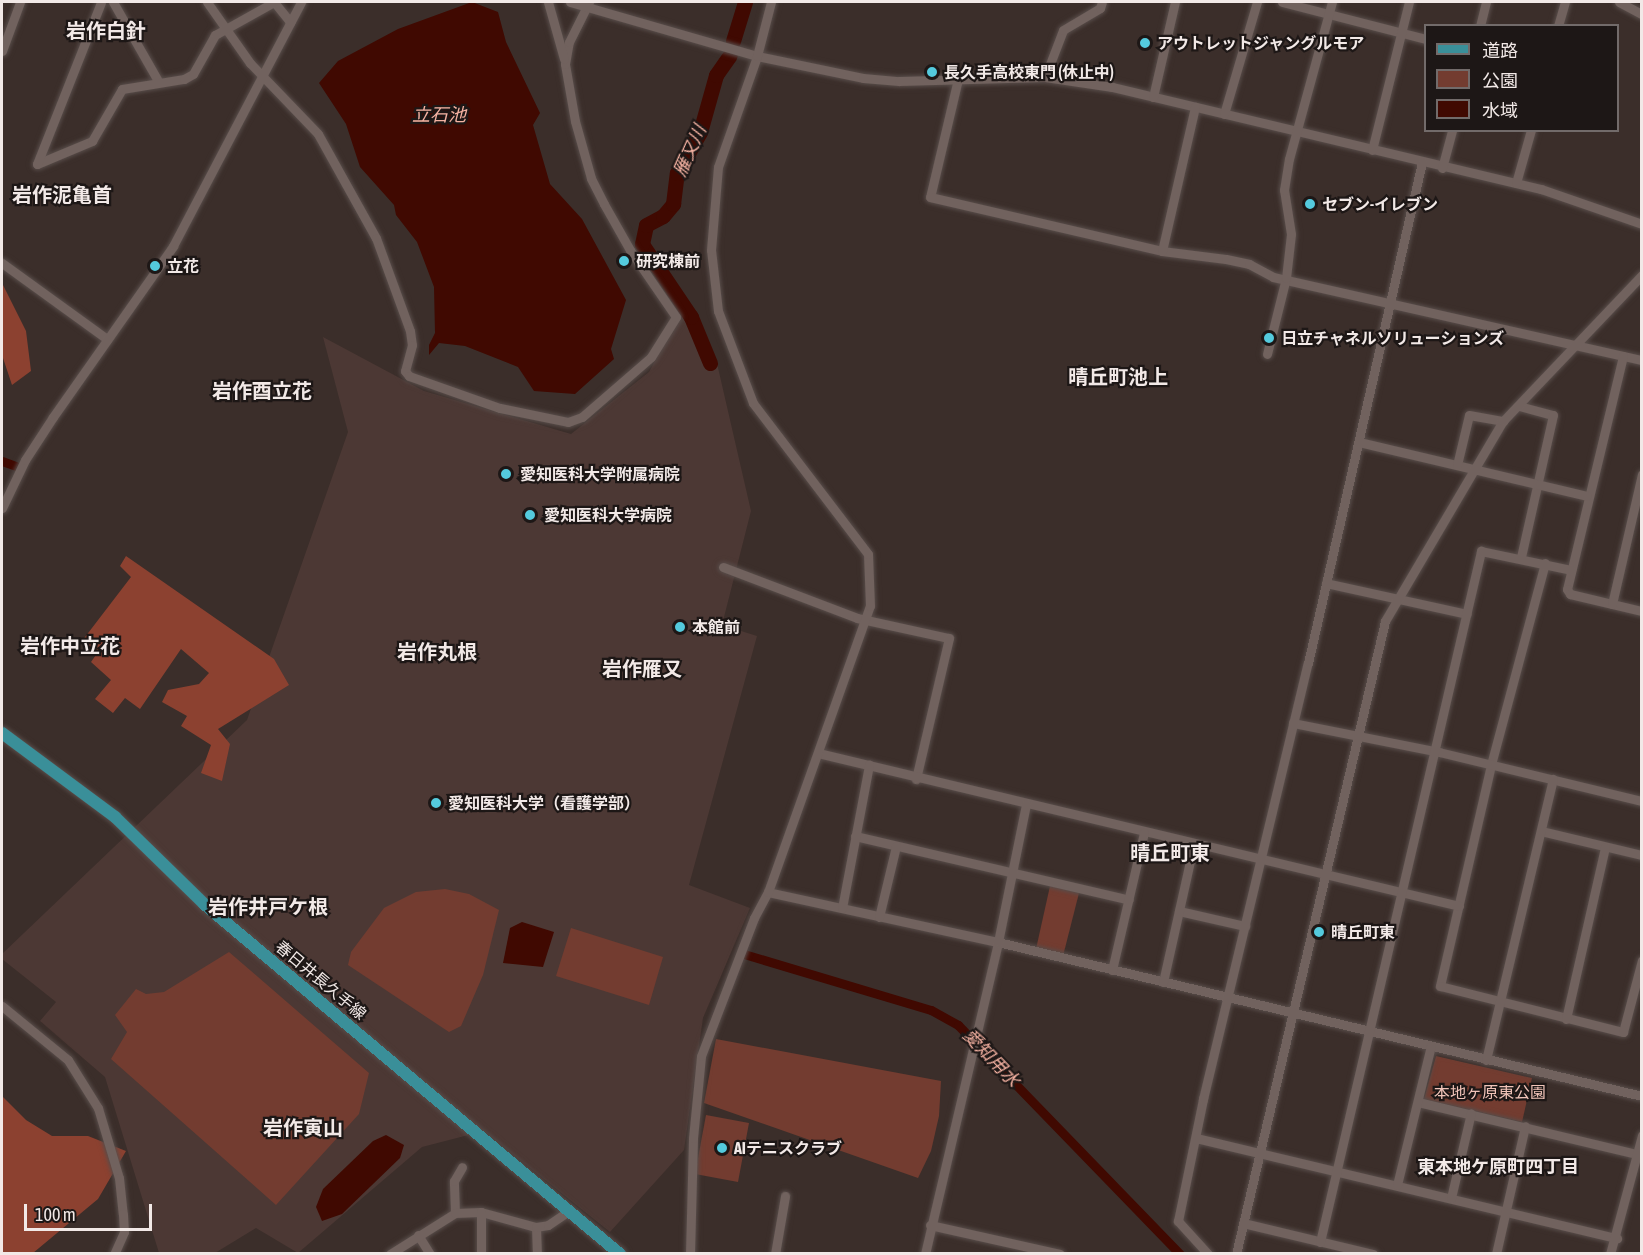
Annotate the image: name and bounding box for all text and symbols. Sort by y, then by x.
district label: 岩作白針 [66,18,146,42]
legend [1424,24,1619,132]
place label: アウトレットジャングルモア [1157,33,1365,53]
marker: アウトレットジャングルモア [1138,36,1152,50]
text: 道路 [1482,40,1518,61]
place label: 長久手高校東門 (休止中) [944,62,1114,82]
marker: 長久手高校東門 (休止中) [925,65,939,79]
text: 公園 [1482,70,1518,91]
text: 水域 [1482,100,1518,121]
water label: 立石池 [412,104,466,126]
water label: 雁又川 [669,122,711,180]
district label: 岩作泥亀首 [12,182,112,206]
place label: セブン-イレブン [1322,194,1438,214]
marker: セブン-イレブン [1303,197,1317,211]
place label: 研究棟前 [636,251,700,271]
marker: 研究棟前 [617,254,631,268]
place label: 立花 [167,256,199,276]
marker: 立花 [148,259,162,273]
place label: 日立チャネルソリューションズ [1281,328,1505,348]
marker: 日立チャネルソリューションズ [1262,331,1276,345]
district label: 晴丘町池上 [1068,364,1168,388]
district label: 岩作酉立花 [212,378,312,402]
place label: 愛知医科大学附属病院 [520,464,680,484]
marker: 愛知医科大学附属病院 [497,465,515,483]
place label: 愛知医科大学病院 [544,505,672,525]
marker: 愛知医科大学病院 [521,506,539,524]
place label: 本館前 [692,617,740,637]
marker: 本館前 [673,620,687,634]
district label: 岩作中立花 [20,633,120,657]
district label: 岩作丸根 [397,639,477,663]
district label: 岩作雁又 [602,656,682,680]
place label: 愛知医科大学（看護学部） [448,793,640,813]
marker: 愛知医科大学（看護学部） [429,796,443,810]
district label: 晴丘町東 [1130,840,1210,864]
district label: 岩作井戸ケ根 [208,894,328,918]
place label: 晴丘町東 [1331,922,1395,942]
marker: 晴丘町東 [1312,925,1326,939]
street label: 春日井長久手線 [272,937,370,1023]
water label: 愛知用水 [958,1025,1024,1091]
park label: 本地ヶ原東公園 [1434,1082,1546,1102]
district label: 岩作寅山 [263,1115,343,1139]
place label: AIテニスクラブ [734,1138,842,1158]
marker: AIテニスクラブ [715,1141,729,1155]
district label: 東本地ケ原町四丁目 [1417,1156,1579,1178]
scale bar [27,1192,154,1230]
text: 100 m [35,1204,76,1225]

